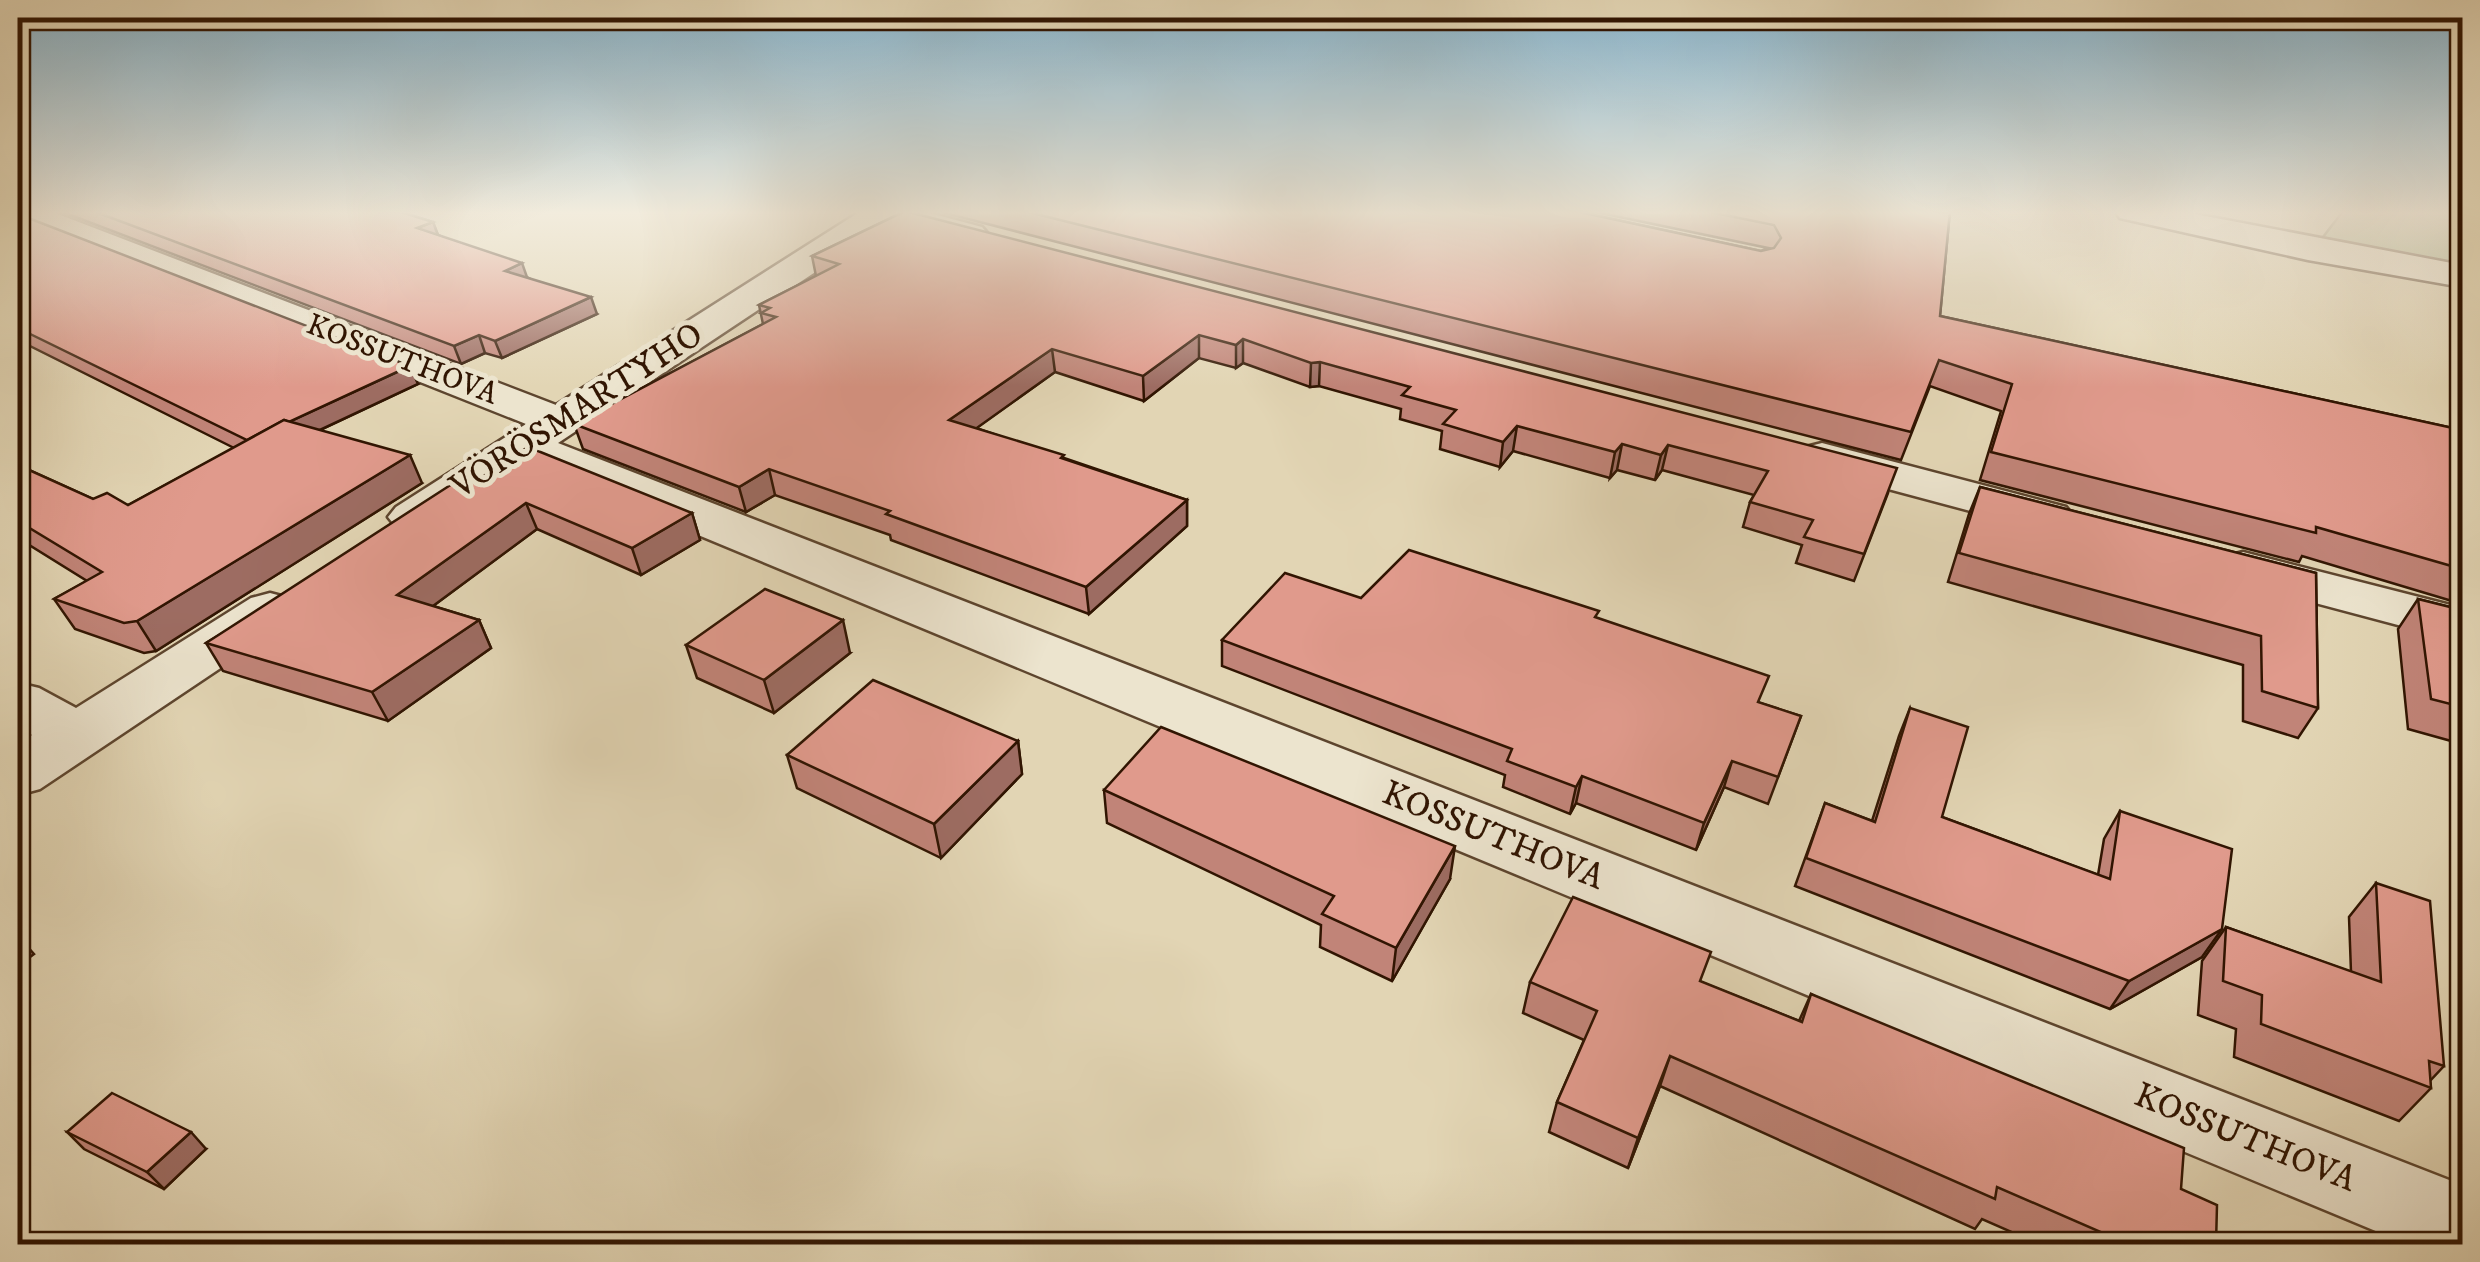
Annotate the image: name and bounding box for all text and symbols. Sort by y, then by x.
street label: KOSSUTHOVA [301,307,504,414]
street label: VÖRÖSMARTYHO [442,313,712,510]
street label: KOSSUTHOVA [1376,772,1611,901]
street label: KOSSUTHOVA [2128,1074,2363,1203]

